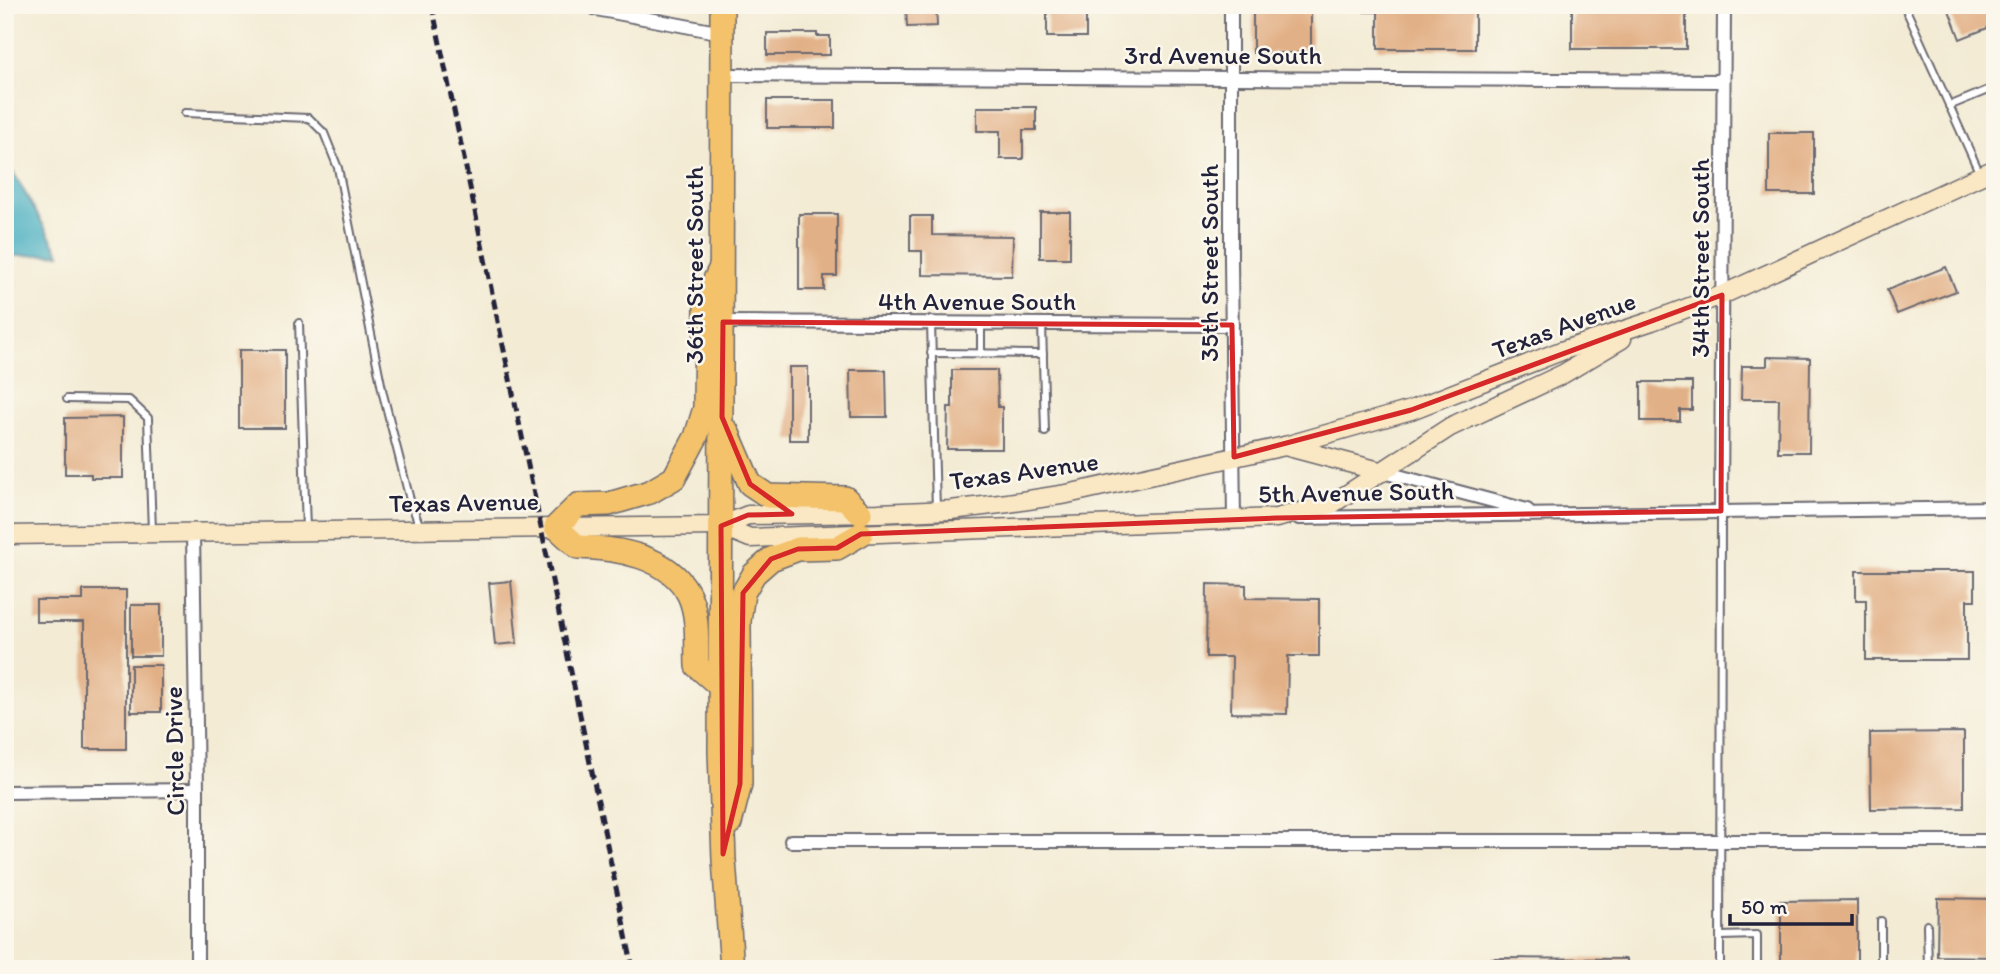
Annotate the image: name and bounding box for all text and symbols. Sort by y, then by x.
street label: 3rd Avenue South [1124,39,1322,71]
street label: 34th Street South [1684,158,1716,358]
street label: 35th Street South [1193,164,1225,362]
street label: 36th Street South [678,166,710,364]
street label: Texas Avenue [1488,284,1640,366]
street label: 4th Avenue South [878,285,1076,317]
street label: Texas Avenue [947,445,1101,497]
street label: 5th Avenue South [1258,474,1454,510]
street label: Texas Avenue [389,485,539,519]
street label: Circle Drive [157,686,191,816]
scale bar [1730,883,1853,927]
text: 50 m [1741,894,1788,919]

